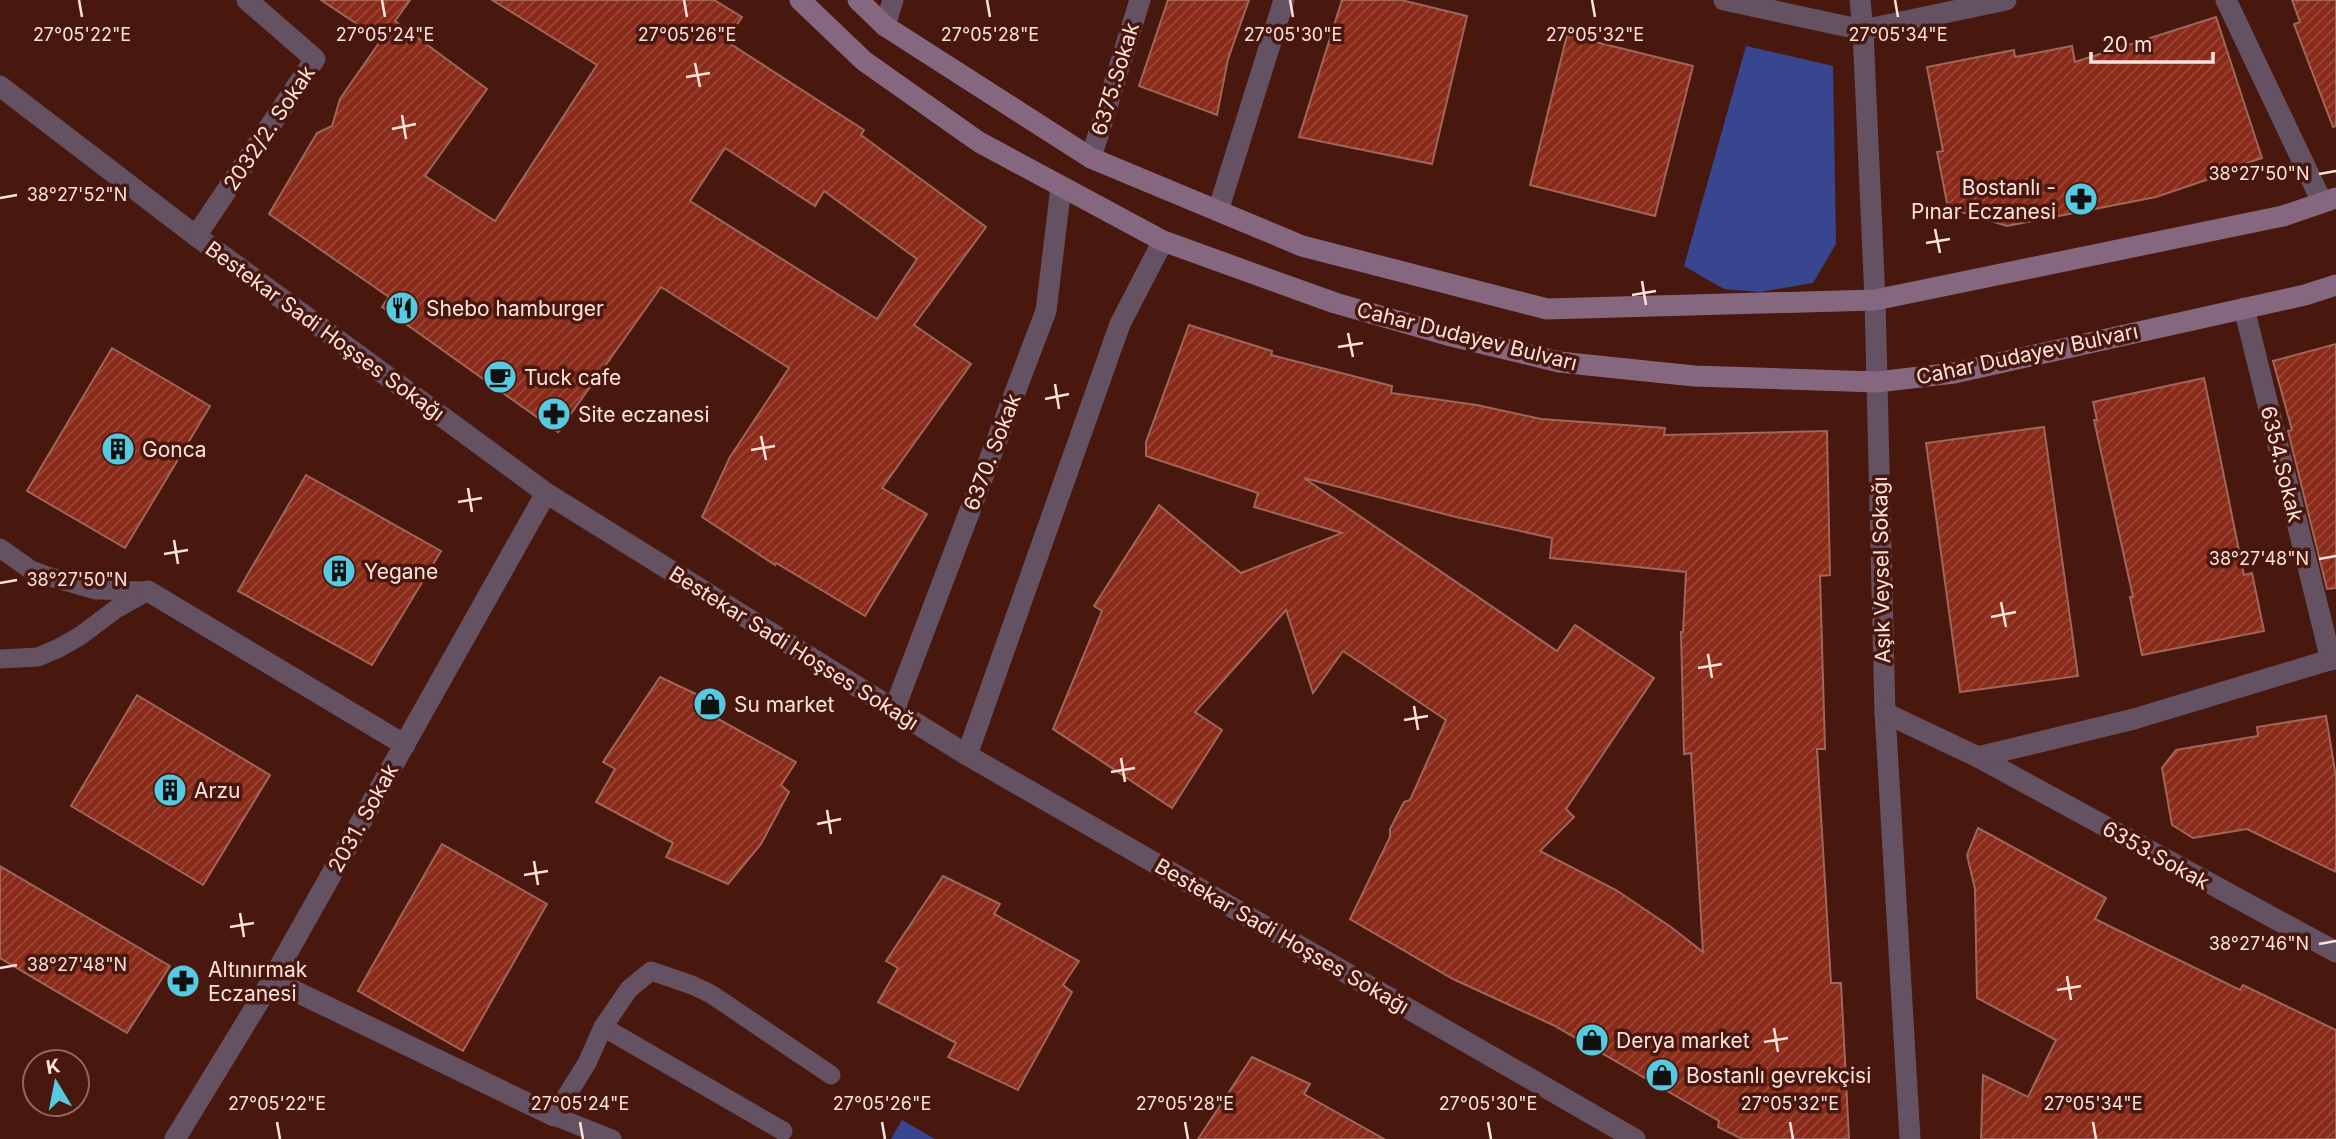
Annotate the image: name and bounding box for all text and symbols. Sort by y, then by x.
street label: 6375.Sokak [1086,19,1144,139]
scale bar [2091,21,2214,65]
text: 27°05'22"E [33,24,131,45]
text: 27°05'24"E [336,24,434,45]
text: 27°05'26"E [638,24,736,45]
text: 27°05'28"E [941,24,1039,45]
text: 27°05'30"E [1244,24,1342,45]
text: 27°05'32"E [1546,24,1644,45]
text: 27°05'34"E [1848,24,1948,45]
text: 20 m [2102,32,2152,57]
street label: 2032/2. Sokak [218,60,320,195]
text: 38°27'50"N [2209,163,2310,184]
place label: Bostanlı - Pınar Eczanesi [1911,175,2056,224]
pharmacy icon: Bostanlı - Pınar Eczanesi [2062,180,2100,218]
text: 38°27'52"N [27,184,127,205]
street label: Bestekar Sadi Hoşses Sokağı [201,236,449,426]
restaurant icon: Shebo hamburger [383,289,421,327]
place label: Shebo hamburger [426,296,604,321]
street label: Cahar Dudayev Bulvarı [1354,297,1580,375]
street label: Cahar Dudayev Bulvarı [1914,318,2140,390]
cafe icon: Tuck cafe [481,358,519,396]
place label: Tuck cafe [524,365,621,390]
street label: 6370. Sokak [958,390,1026,514]
pharmacy icon: Site eczanesi [535,395,573,433]
place label: Site eczanesi [578,402,710,427]
street label: 6354.Sokak [2256,403,2309,525]
building icon: Gonca [99,430,137,468]
place label: Gonca [142,437,207,462]
street label: Aşık Veysel Sokağı [1867,476,1895,664]
text: 38°27'48"N [2209,548,2309,569]
building icon: Yegane [320,552,358,590]
place label: Yegane [364,559,438,584]
street label: Bestekar Sadi Hoşses Sokağı [665,561,923,735]
text: 38°27'50"N [27,569,128,590]
shop icon: Su market [691,685,729,723]
place label: Su market [734,692,835,717]
street label: 2031. Sokak [323,759,403,877]
building icon: Arzu [151,771,189,809]
place label: Arzu [194,778,240,803]
street label: 6353.Sokak [2098,815,2214,895]
street label: Bestekar Sadi Hoşses Sokağı [1151,853,1413,1019]
text: 38°27'46"N [2209,933,2309,954]
text: 38°27'48"N [27,954,127,975]
place label: Altınırmak Eczanesi [208,957,308,1006]
pharmacy icon: Altınırmak Eczanesi [164,962,202,1000]
shop icon: Derya market [1573,1021,1611,1059]
place label: Derya market [1616,1028,1750,1053]
north arrow [21,1048,91,1118]
text: K [44,1054,62,1079]
shop icon: Bostanlı gevrekçisi [1643,1056,1681,1094]
place label: Bostanlı gevrekçisi [1686,1063,1871,1088]
text: 27°05'22"E [228,1093,326,1114]
text: 27°05'24"E [531,1093,629,1114]
text: 27°05'26"E [833,1093,931,1114]
text: 27°05'28"E [1136,1093,1234,1114]
text: 27°05'30"E [1439,1093,1537,1114]
text: 27°05'32"E [1741,1093,1839,1114]
text: 27°05'34"E [2043,1093,2143,1114]

